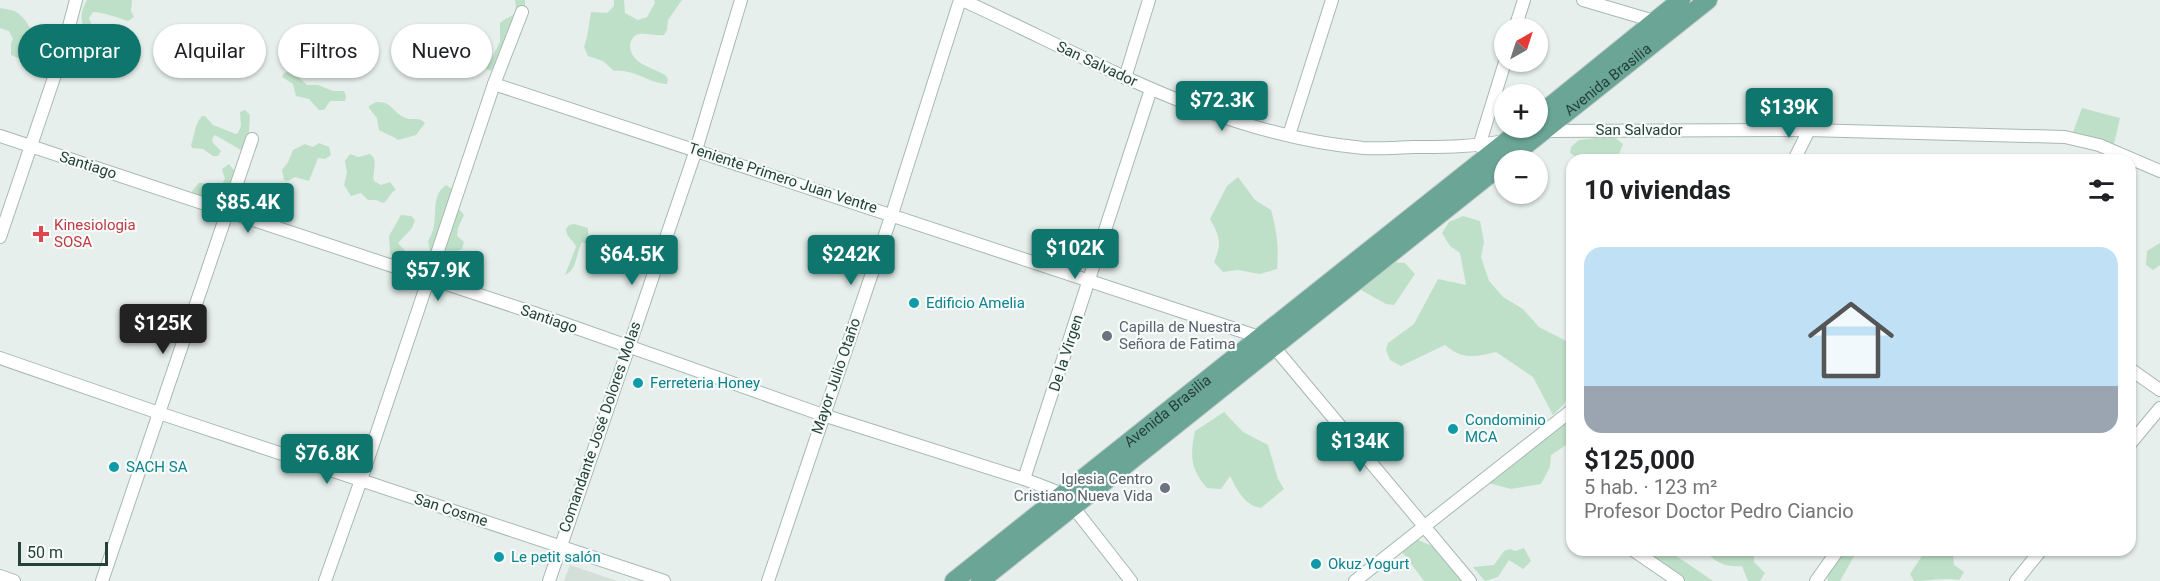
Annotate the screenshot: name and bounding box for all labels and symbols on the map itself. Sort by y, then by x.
north arrow [1494,18,1548,72]
street label: San Salvador [1054,37,1140,91]
street label: Avenida Brasilia [1561,40,1655,120]
pin: $72.3K [1173,81,1271,132]
pin: $139K [1747,88,1831,139]
street label: San Salvador [1595,121,1683,139]
street label: Teniente Primero Juan Ventre [686,139,880,217]
street label: Santiago [57,147,119,183]
pin: $85.4K [199,183,297,234]
place label: Kinesiologia SOSA [54,216,136,251]
marker: Kinesiologia SOSA [32,225,50,243]
pin: $102K [1033,229,1117,280]
pin: $64.5K [583,235,681,286]
pin: $242K [809,235,893,286]
pin: $57.9K [389,251,487,302]
place label: Edificio Amelia [926,294,1025,312]
marker: Edificio Amelia [907,296,921,310]
street label: Santiago [518,301,580,337]
pin: $125K [121,304,205,355]
street label: De la Virgen [1045,312,1087,394]
street label: Mayor Julio Otaño [808,315,864,437]
place label: Capilla de Nuestra Señora de Fatima [1119,318,1241,353]
street label: Comandante José Dolores Molas [555,319,645,535]
marker: Capilla de Nuestra Señora de Fatima [1100,329,1114,343]
street label: Avenida Brasilia [1120,371,1215,451]
place label: Ferreteria Honey [650,374,760,392]
marker: Ferreteria Honey [631,376,645,390]
place label: Condominio MCA [1465,411,1546,446]
pin: $134K [1318,422,1402,473]
marker: Condominio MCA [1446,422,1460,436]
pin: $76.8K [278,434,376,485]
place label: SACH SA [126,458,188,476]
marker: SACH SA [107,460,121,474]
place label: Iglesia Centro Cristiano Nueva Vida [1014,470,1153,505]
marker: Iglesia Centro Cristiano Nueva Vida [1158,481,1172,495]
street label: San Cosme [412,490,490,530]
scale bar [18,539,108,566]
place label: Le petit salón [511,548,601,566]
marker: Le petit salón [492,550,506,564]
place label: Okuz Yogurt [1328,555,1410,573]
marker: Okuz Yogurt [1309,557,1323,571]

